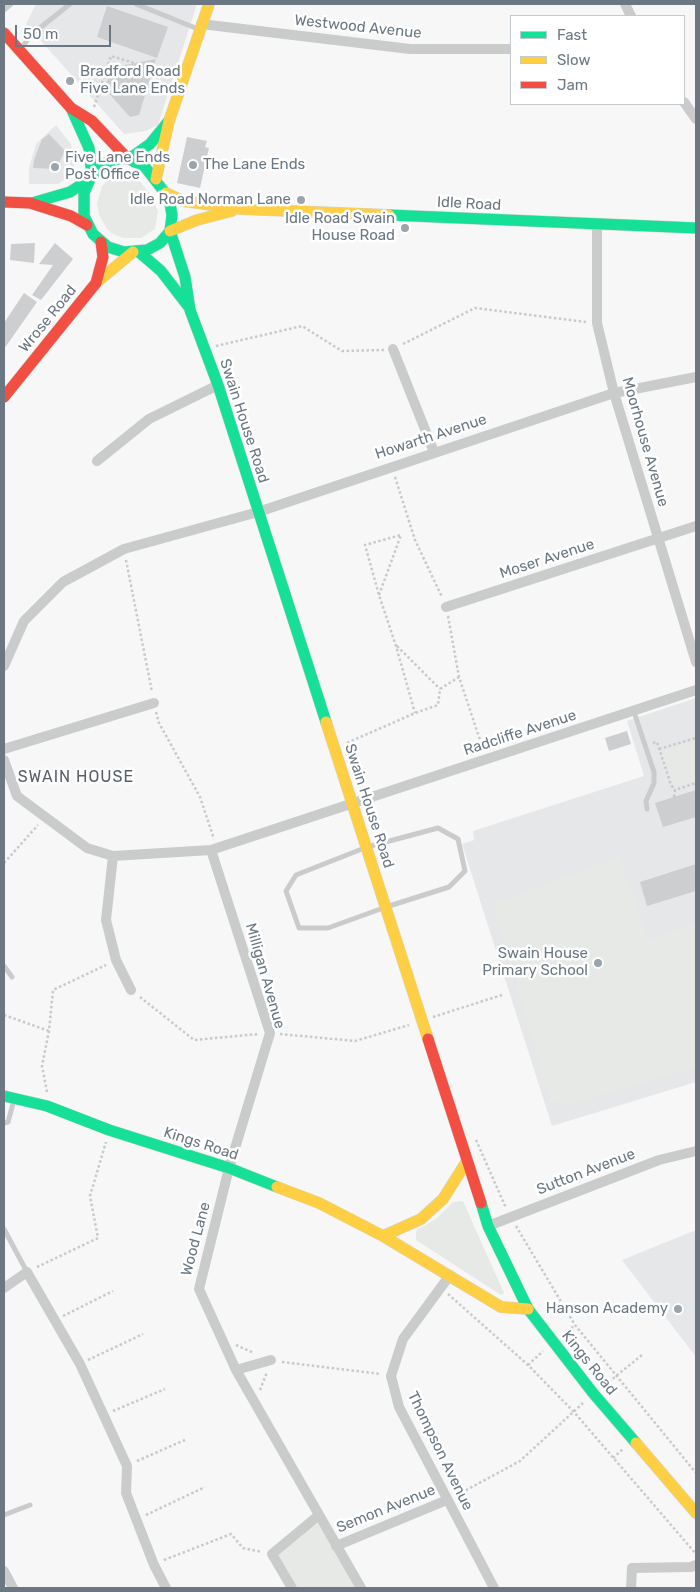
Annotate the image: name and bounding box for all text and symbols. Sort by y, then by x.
street label: Westwood Avenue [294,11,422,43]
scale bar [18,15,114,47]
legend [510,15,685,105]
text: 50 m [23,25,58,43]
text: Fast [557,26,587,44]
text: Slow [557,51,590,69]
place label: Bradford Road Five Lane Ends [80,63,185,98]
marker: Bradford Road Five Lane Ends [64,75,76,87]
text: Jam [557,76,588,94]
place label: Five Lane Ends Post Office [65,149,170,184]
place label: The Lane Ends [203,156,305,174]
marker: The Lane Ends [187,159,199,171]
marker: Five Lane Ends Post Office [49,161,61,173]
place label: Idle Road Norman Lane [130,191,291,209]
street label: Idle Road [436,193,502,215]
marker: Idle Road Norman Lane [295,194,307,206]
place label: Idle Road Swain House Road [285,210,395,245]
marker: Idle Road Swain House Road [399,222,411,234]
street label: Wrose Road [15,282,81,356]
street label: Swain House Road [215,357,273,485]
street label: Moorhouse Avenue [618,375,672,509]
street label: Howarth Avenue [373,411,489,463]
street label: Moser Avenue [497,535,597,583]
street label: Radcliffe Avenue [461,706,579,760]
street label: Swain House Road [340,742,398,870]
district label: SWAIN HOUSE [16,767,136,787]
street label: Milligan Avenue [241,921,289,1031]
place label: Swain House Primary School [482,945,588,980]
marker: Swain House Primary School [592,957,604,969]
street label: Kings Road [161,1123,241,1165]
street label: Sutton Avenue [534,1145,638,1199]
street label: Wood Lane [178,1200,214,1278]
place label: Hanson Academy [546,1300,668,1318]
marker: Hanson Academy [672,1303,684,1315]
street label: Kings Road [558,1327,620,1399]
street label: Thompson Avenue [403,1389,477,1513]
street label: Semon Avenue [334,1481,438,1537]

